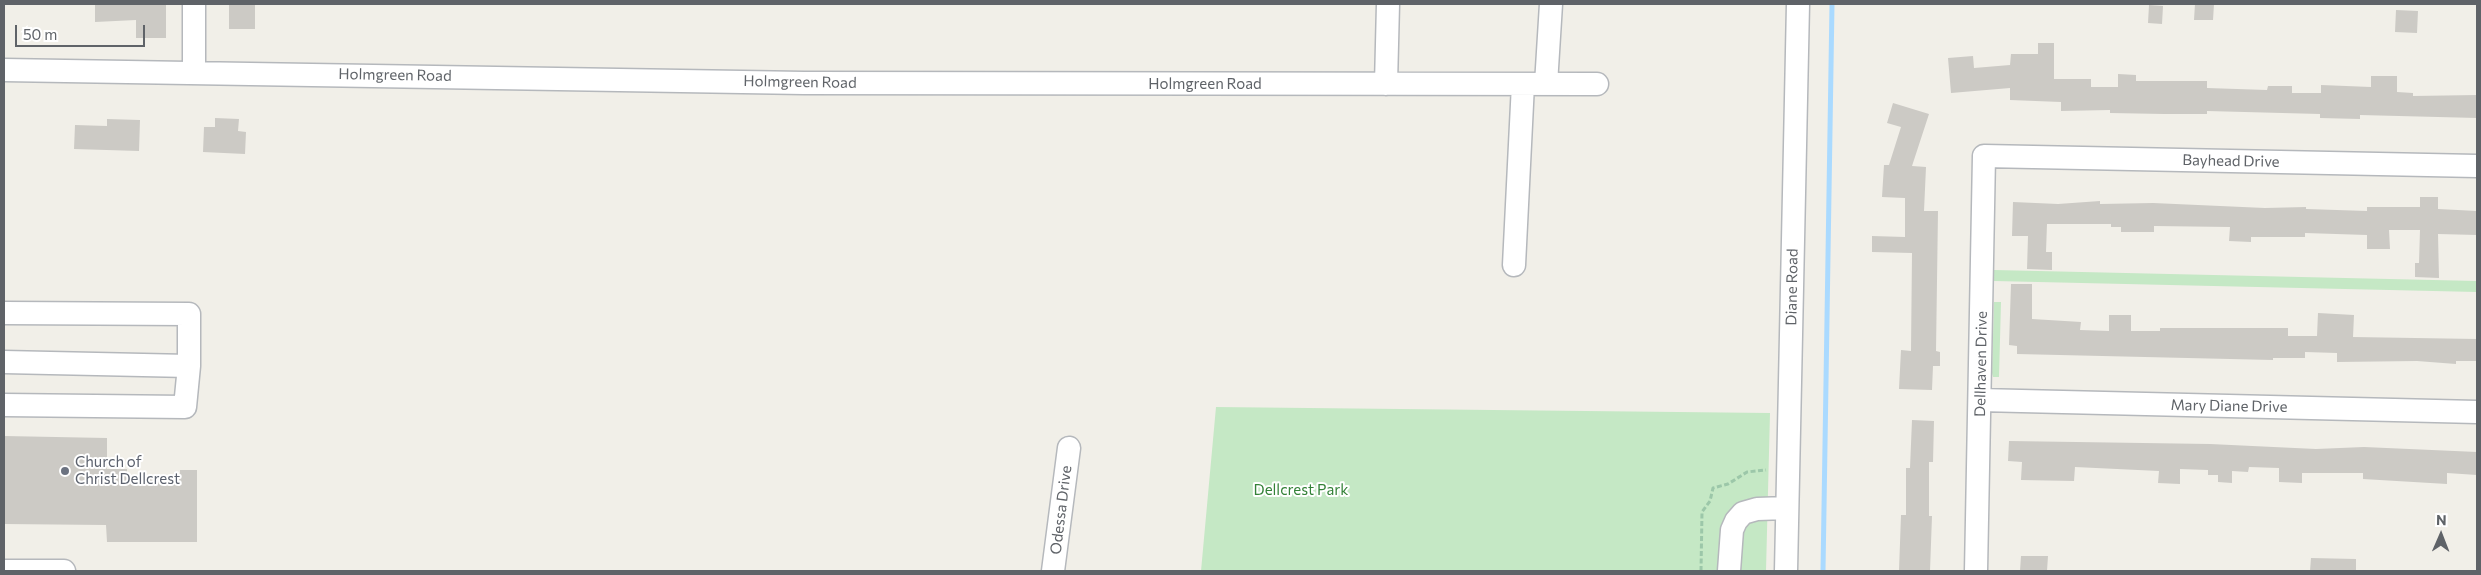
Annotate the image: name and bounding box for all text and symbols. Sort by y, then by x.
scale bar [18,15,148,47]
text: 50 m [23,25,57,43]
street label: Holmgreen Road [338,65,452,85]
street label: Holmgreen Road [743,72,857,92]
street label: Holmgreen Road [1148,75,1262,93]
street label: Bayhead Drive [2182,151,2280,171]
street label: Diane Road [1782,248,1802,326]
street label: Dellhaven Drive [1971,311,1991,417]
street label: Mary Diane Drive [2170,396,2288,416]
place label: Church of Christ Dellcrest [75,453,180,488]
marker: Church of Christ Dellcrest [59,465,71,477]
street label: Odessa Drive [1047,465,1075,555]
park label: Dellcrest Park [1254,481,1348,499]
north arrow [2416,510,2466,560]
text: N [2436,511,2447,528]

